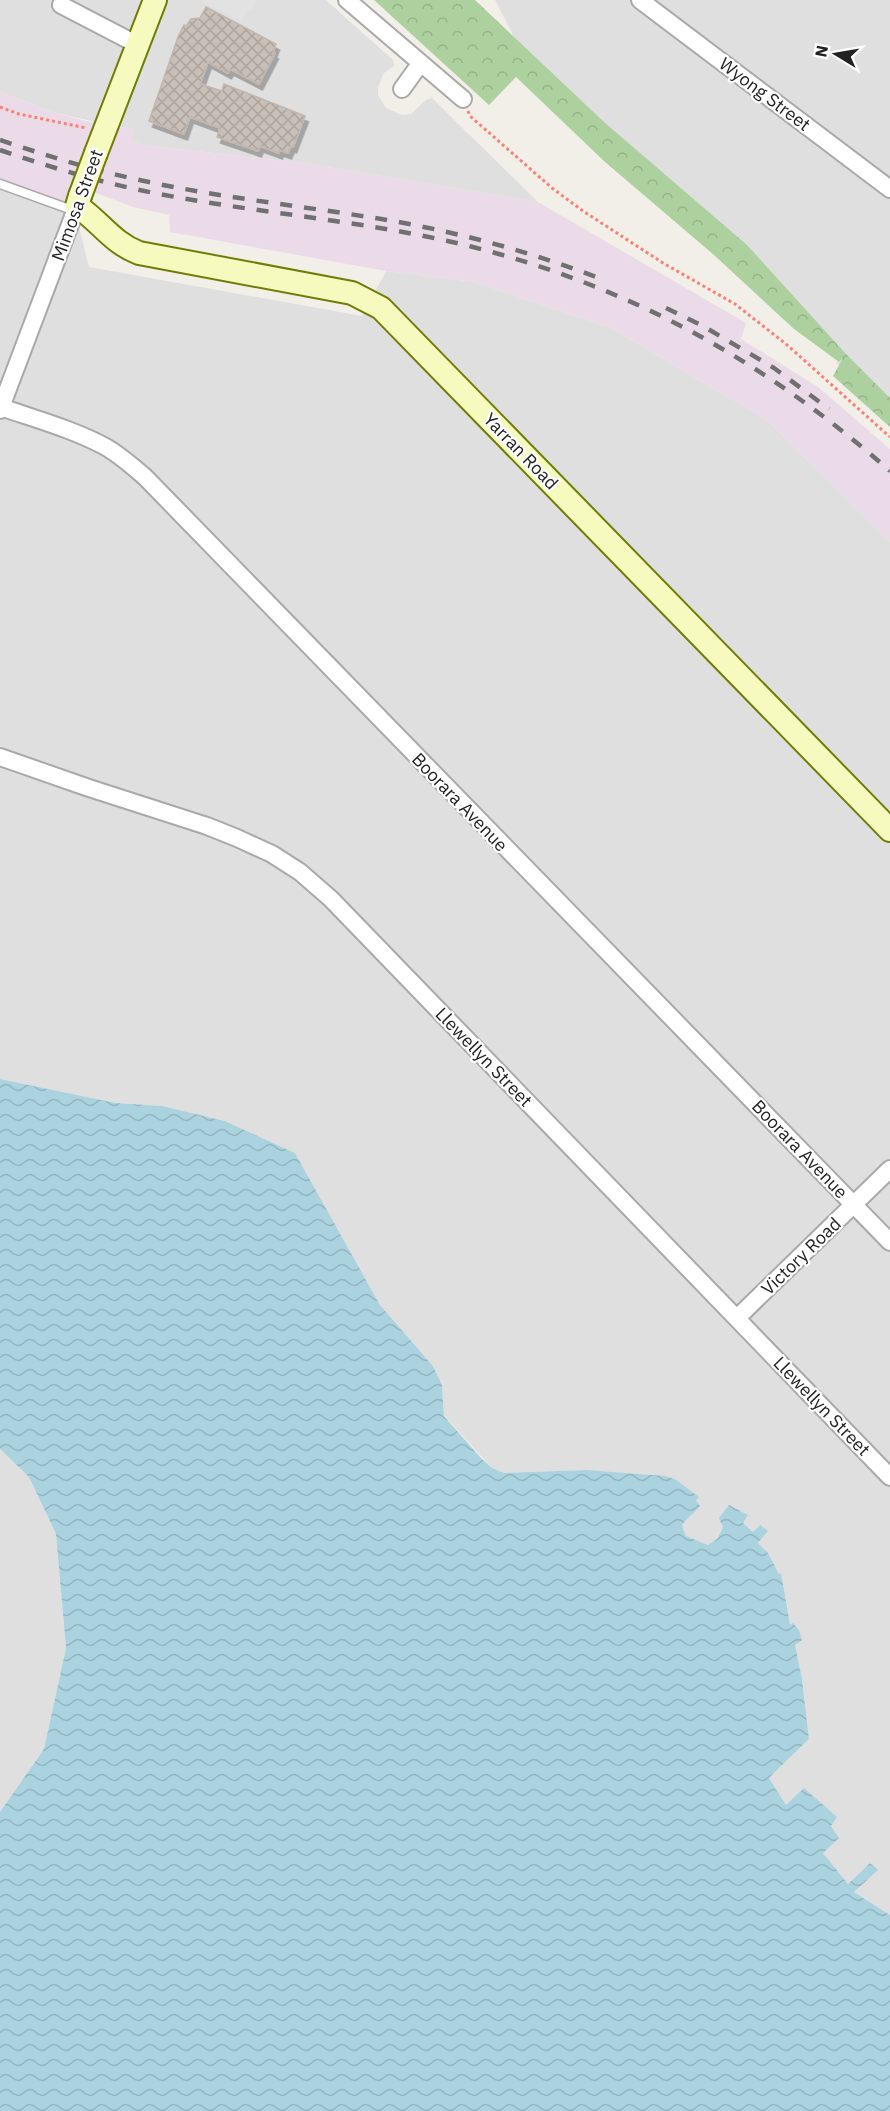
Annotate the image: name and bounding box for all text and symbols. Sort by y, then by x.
north arrow [806,24,866,84]
text: N [810,44,832,59]
street label: Wyong Street [715,52,815,136]
street label: Mimosa Street [46,146,108,264]
street label: Yarran Road [479,408,563,494]
street label: Boorara Avenue [407,748,513,856]
street label: Llewellyn Street [431,1002,537,1112]
street label: Boorara Avenue [747,1095,853,1203]
street label: Victory Road [756,1212,846,1300]
street label: Llewellyn Street [769,1351,875,1461]

